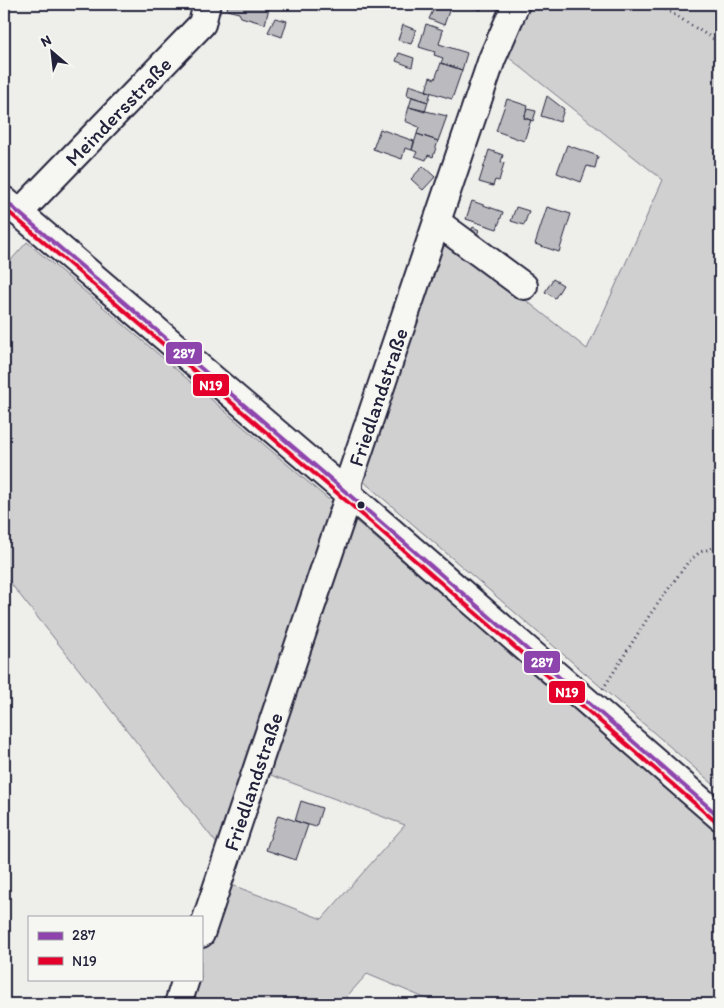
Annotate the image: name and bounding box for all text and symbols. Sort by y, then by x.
north arrow [28,28,78,78]
text: N [38,31,54,51]
street label: Meindersstraße [59,51,176,171]
street label: Friedlandstraße [342,324,413,469]
line badge: 287 [165,341,203,365]
text: 287 [173,345,195,362]
line badge: N19 [192,373,230,397]
text: N19 [199,377,223,394]
unlabelled marker [356,500,366,510]
line badge: 287 [523,650,561,674]
text: 287 [531,654,553,671]
line badge: N19 [548,680,586,704]
text: N19 [555,684,579,701]
street label: Friedlandstraße [217,709,287,854]
legend [28,916,202,980]
text: 287 [72,926,96,944]
text: N19 [72,952,97,970]

